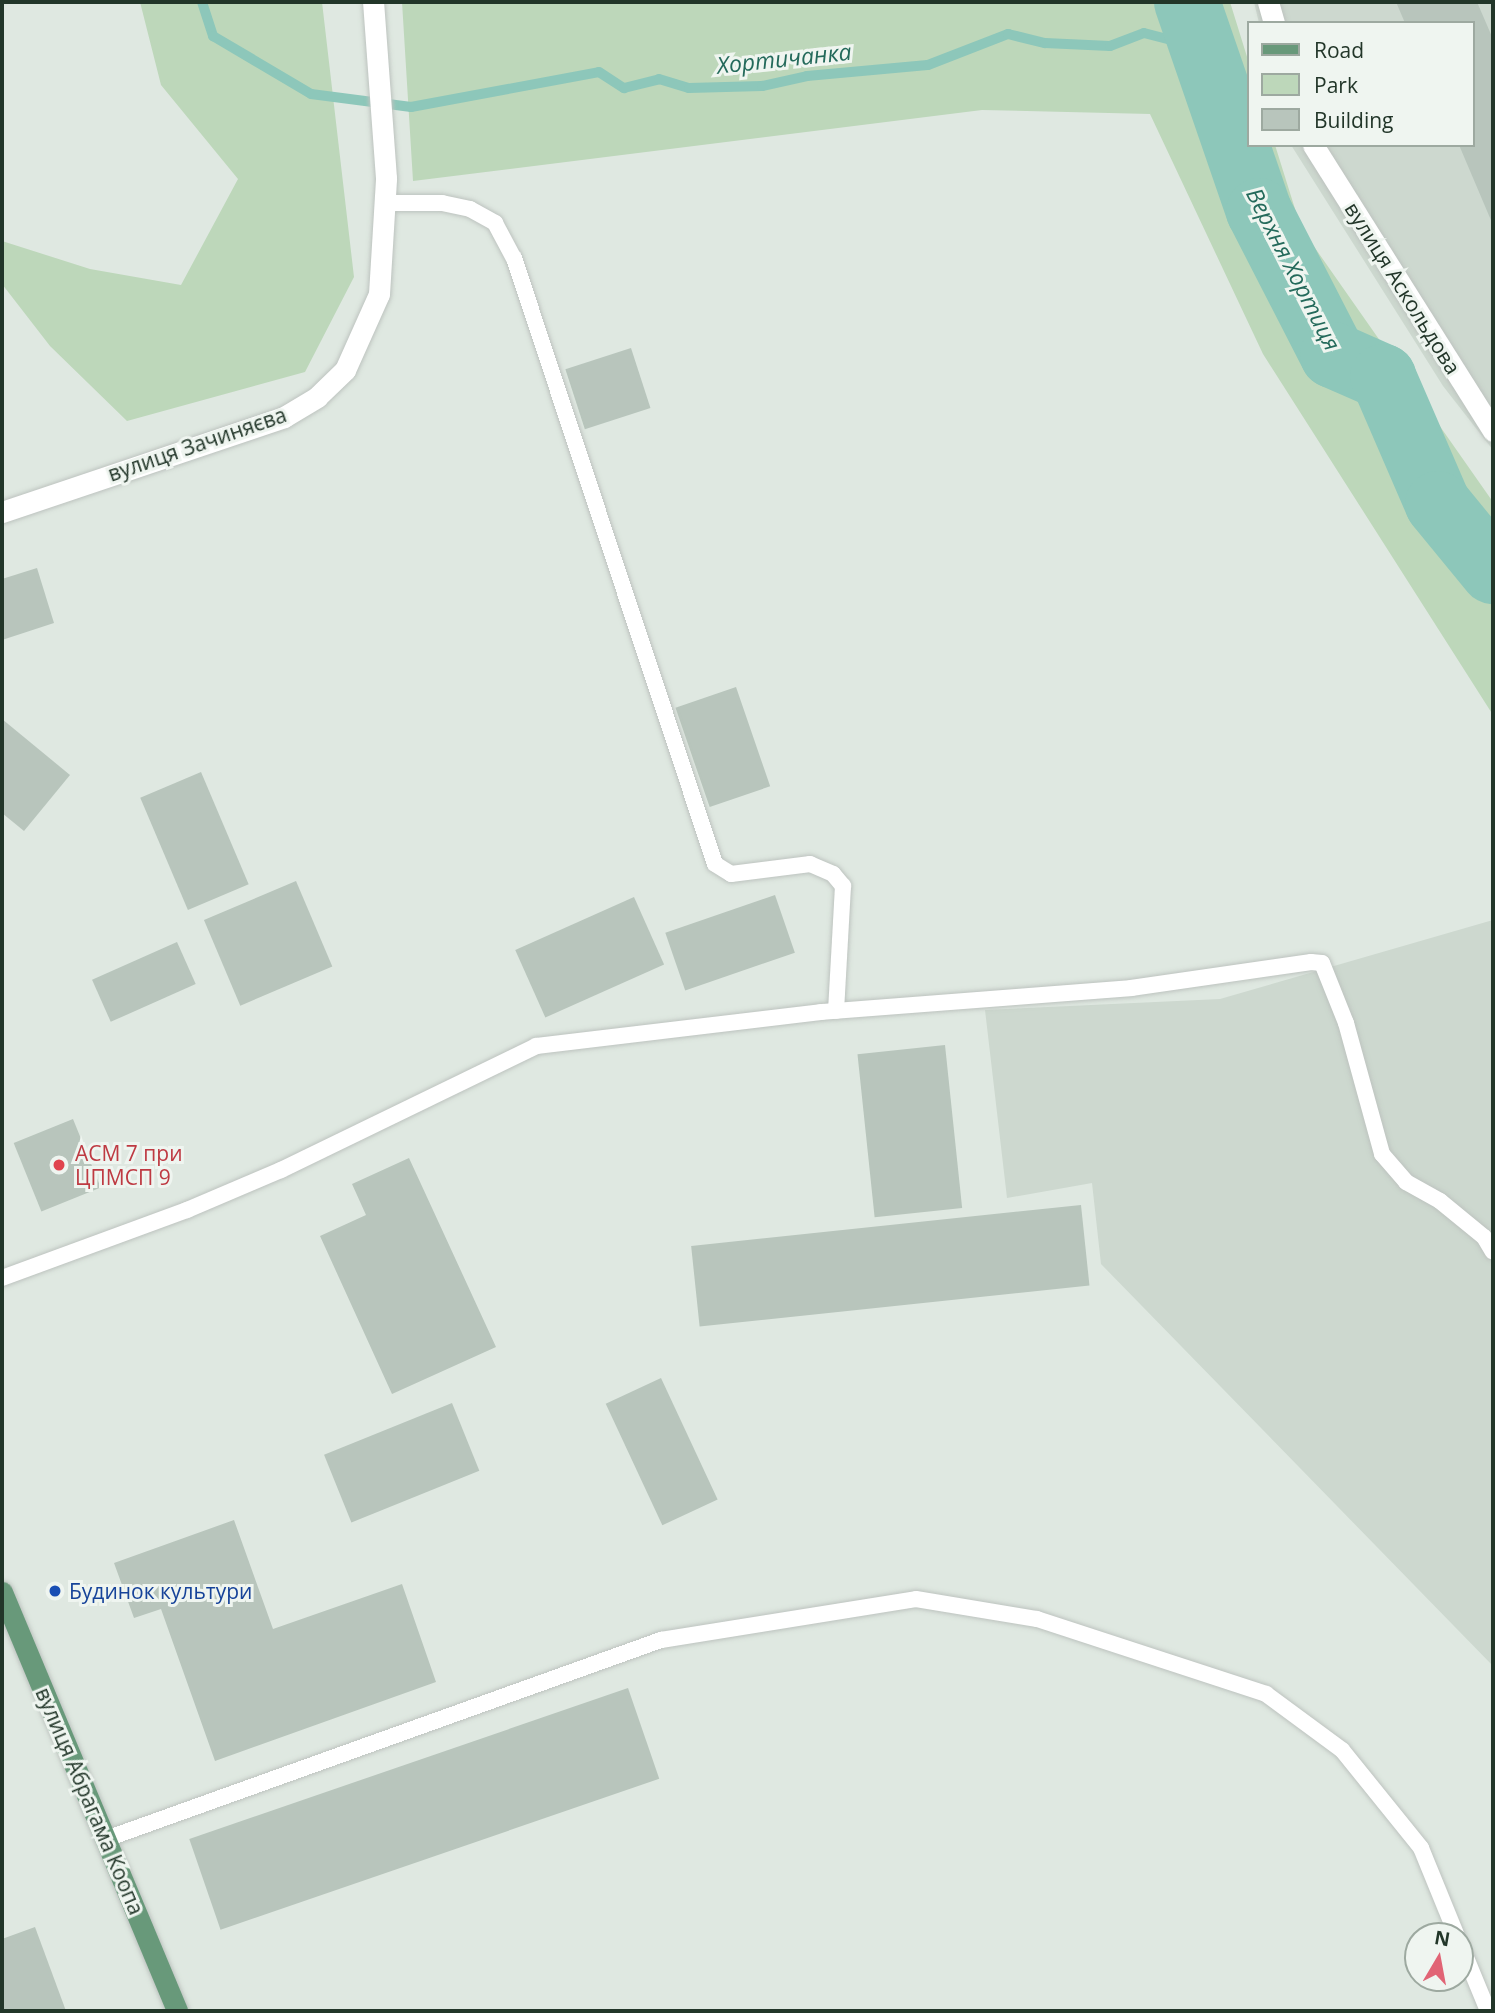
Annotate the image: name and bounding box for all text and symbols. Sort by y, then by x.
legend [1246,21,1474,147]
text: Road [1314,36,1364,64]
water label: Хортичанка [715,37,853,79]
text: Park [1314,71,1358,99]
text: Building [1314,106,1393,134]
water label: Верхня Хортиця [1241,183,1347,355]
street label: вулиця Аскольдова [1340,197,1466,379]
street label: вулиця Зачиняєва [104,402,290,486]
place label: АСМ 7 при ЦПМСП 9 [75,1140,183,1190]
marker: АСМ 7 при ЦПМСП 9 [49,1155,69,1175]
place label: Будинок культури [69,1578,252,1604]
marker: Будинок культури [47,1583,63,1599]
street label: вулиця Абрагама Коопа [31,1684,149,1918]
north arrow [1404,1922,1474,1992]
text: N [1432,1924,1452,1952]

